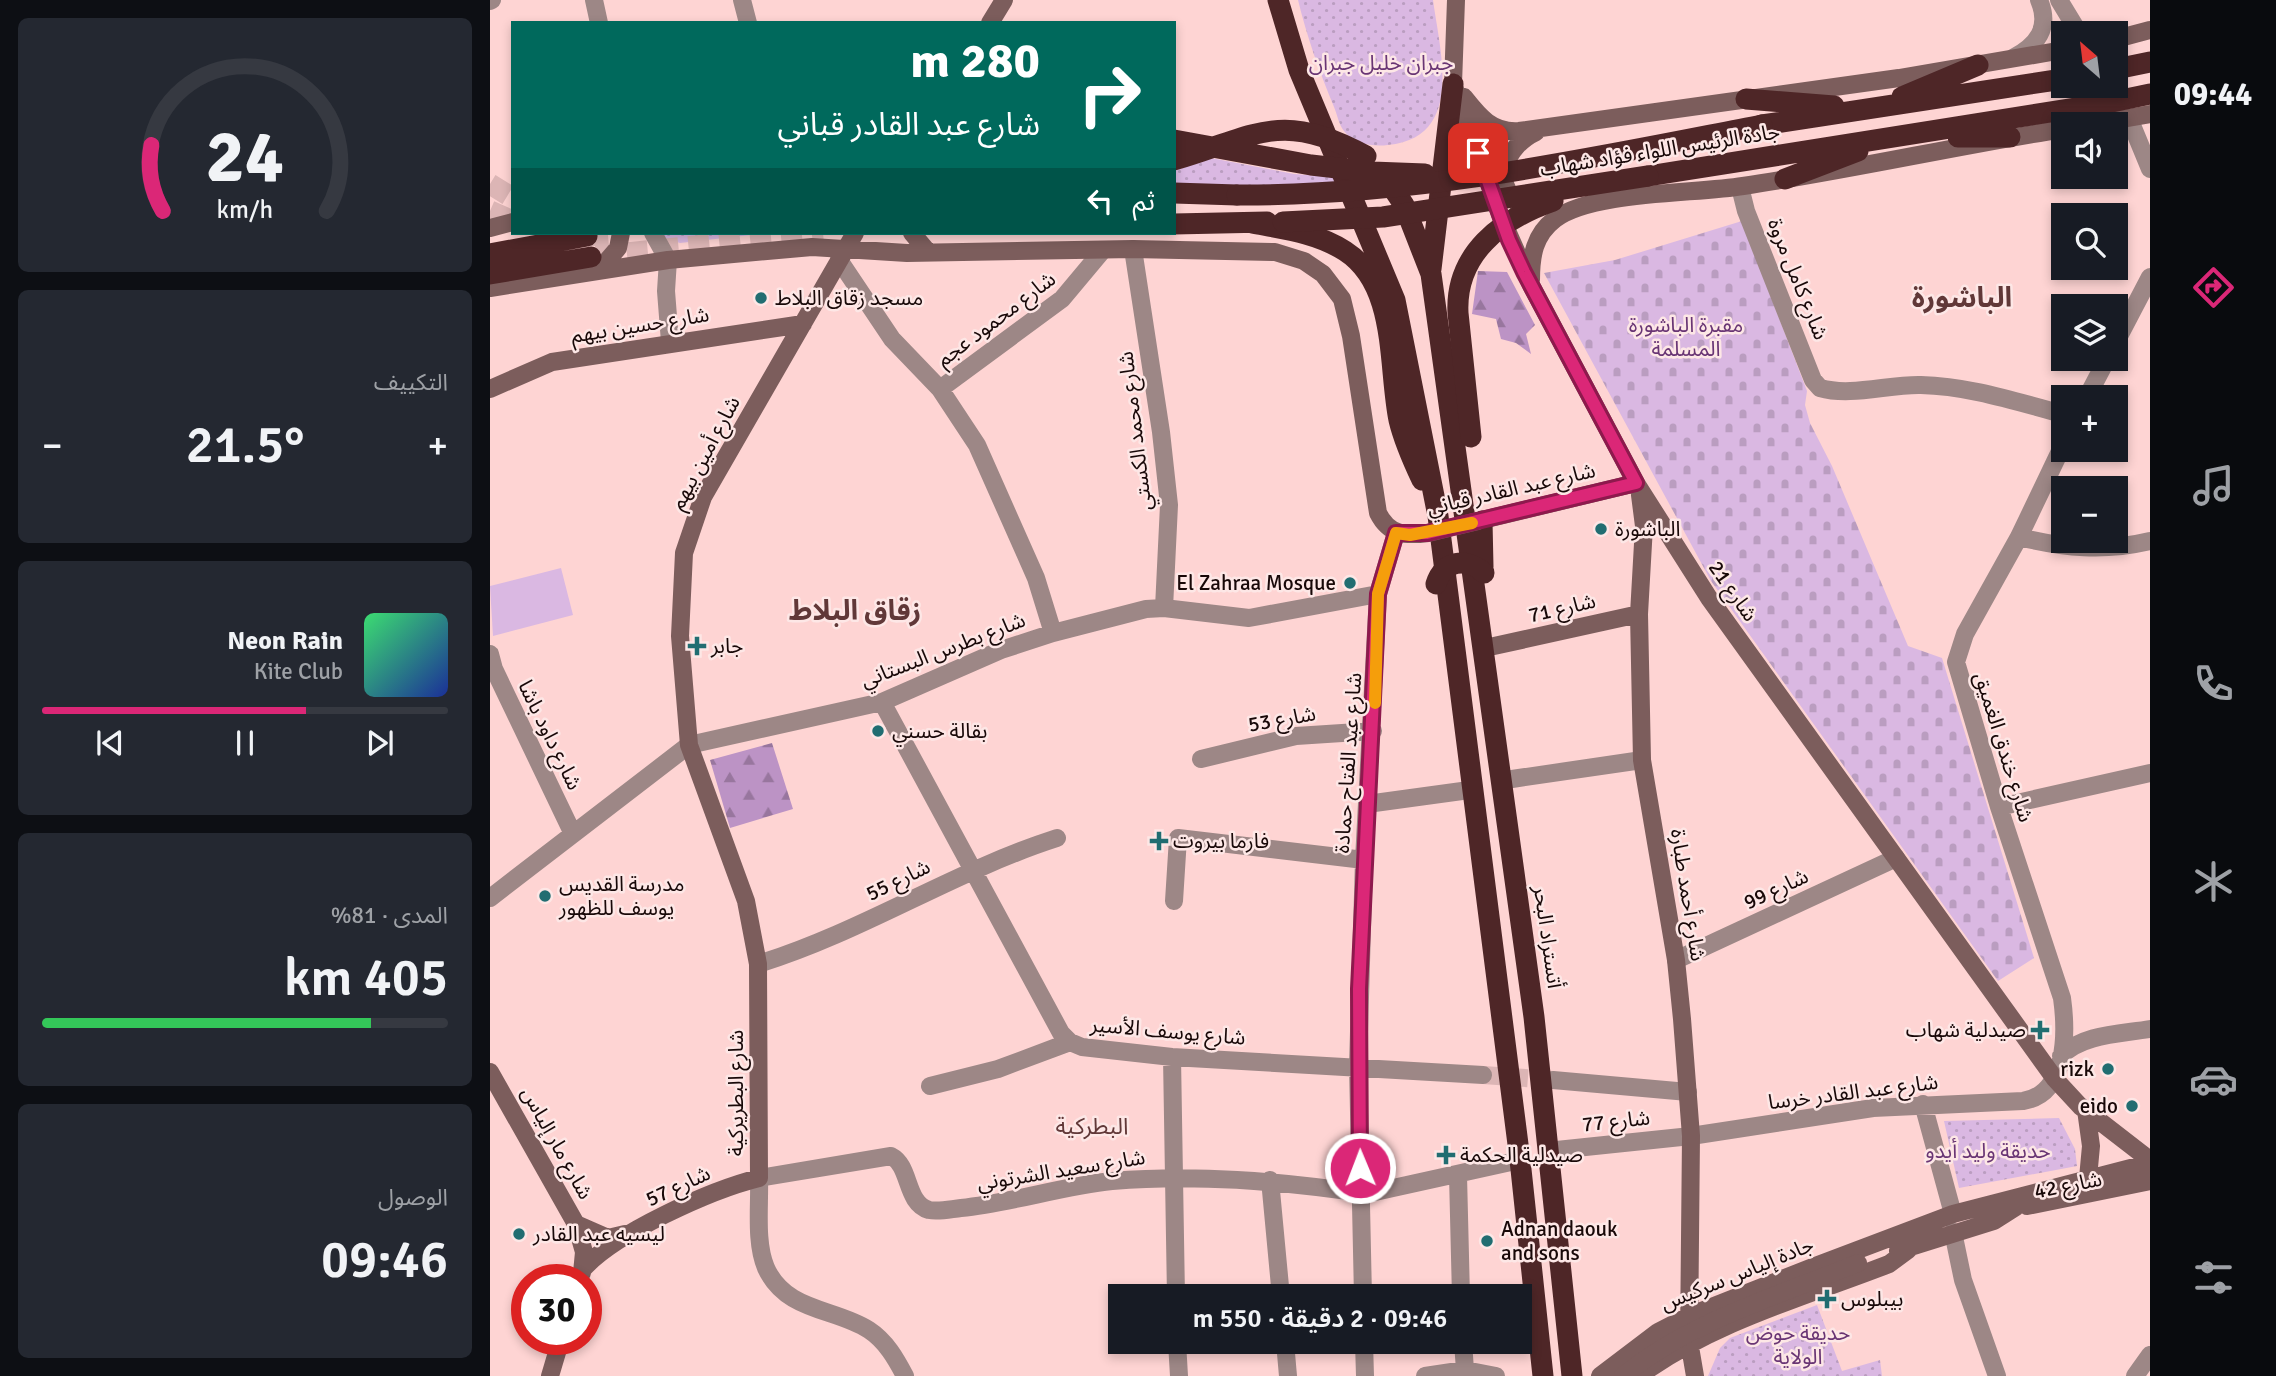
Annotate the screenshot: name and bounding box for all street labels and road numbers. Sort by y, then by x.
street label: جادة الرئيس اللواء فؤاد شهاب [1538,118,1782,182]
street label: شارع كامل مروة [1760,215,1834,344]
street label: شارع محمود عجم [931,266,1062,374]
street label: شارع حسين بيهم [569,301,711,351]
street label: شارع محمد الكستي [1112,350,1161,512]
street label: شارع أمين بيهم [664,392,748,515]
street label: شارع عبد القادر قباني [1424,457,1598,524]
street label: شارع 21 [1701,556,1763,628]
street label: شارع 71 [1526,588,1599,630]
street label: شارع بطرس البستاني [857,607,1030,696]
street label: شارع خندق الغميق [1967,669,2039,826]
street label: شارع عبد الفتاح حمادة [1329,672,1369,854]
street label: شارع داود باشا [510,676,588,795]
street label: شارع 53 [1246,700,1318,740]
street label: شارع أحمد طبارة [1663,827,1711,963]
street label: شارع 55 [862,853,935,908]
street label: شارع 99 [1740,863,1813,917]
street label: أتستراد البحر [1528,883,1568,990]
street label: شارع يوسف الأسير [1088,1011,1247,1053]
street label: شارع البطريركية [723,1030,751,1156]
street label: شارع عبد القادر خرسا [1767,1069,1940,1117]
street label: شارع مار إلياس [514,1082,599,1205]
street label: شارع 77 [1581,1105,1652,1139]
street label: شارع سعيد الشرتوني [975,1144,1147,1199]
street label: شارع 57 [642,1160,715,1214]
street label: شارع 42 [2032,1166,2104,1206]
street label: جادة إلياس سركيس [1657,1231,1817,1317]

